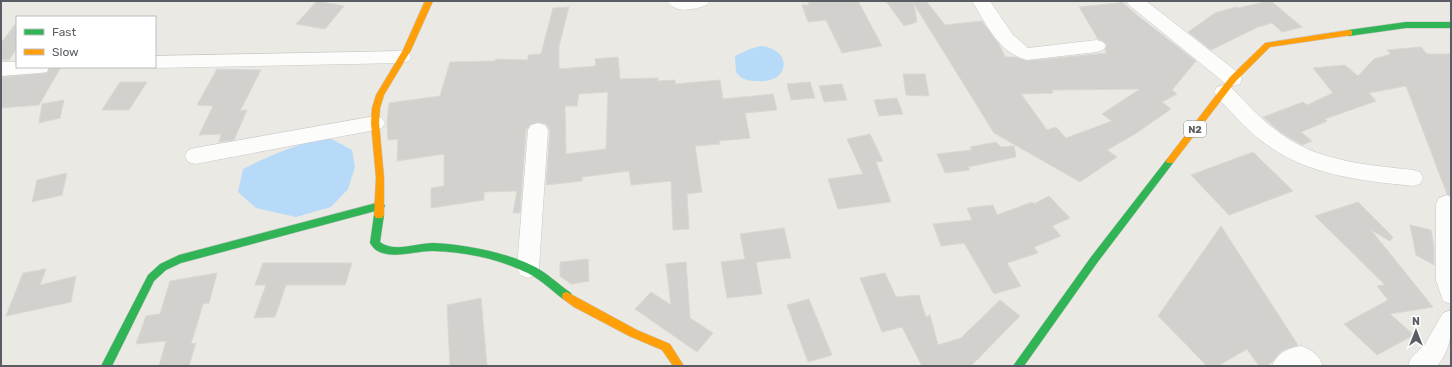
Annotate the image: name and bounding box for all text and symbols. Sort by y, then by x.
legend [16,16,156,68]
text: Fast [52,25,76,39]
text: Slow [52,45,79,59]
road number: N2 [1184,121,1206,137]
north arrow [1396,311,1436,351]
text: N [1412,315,1420,328]

